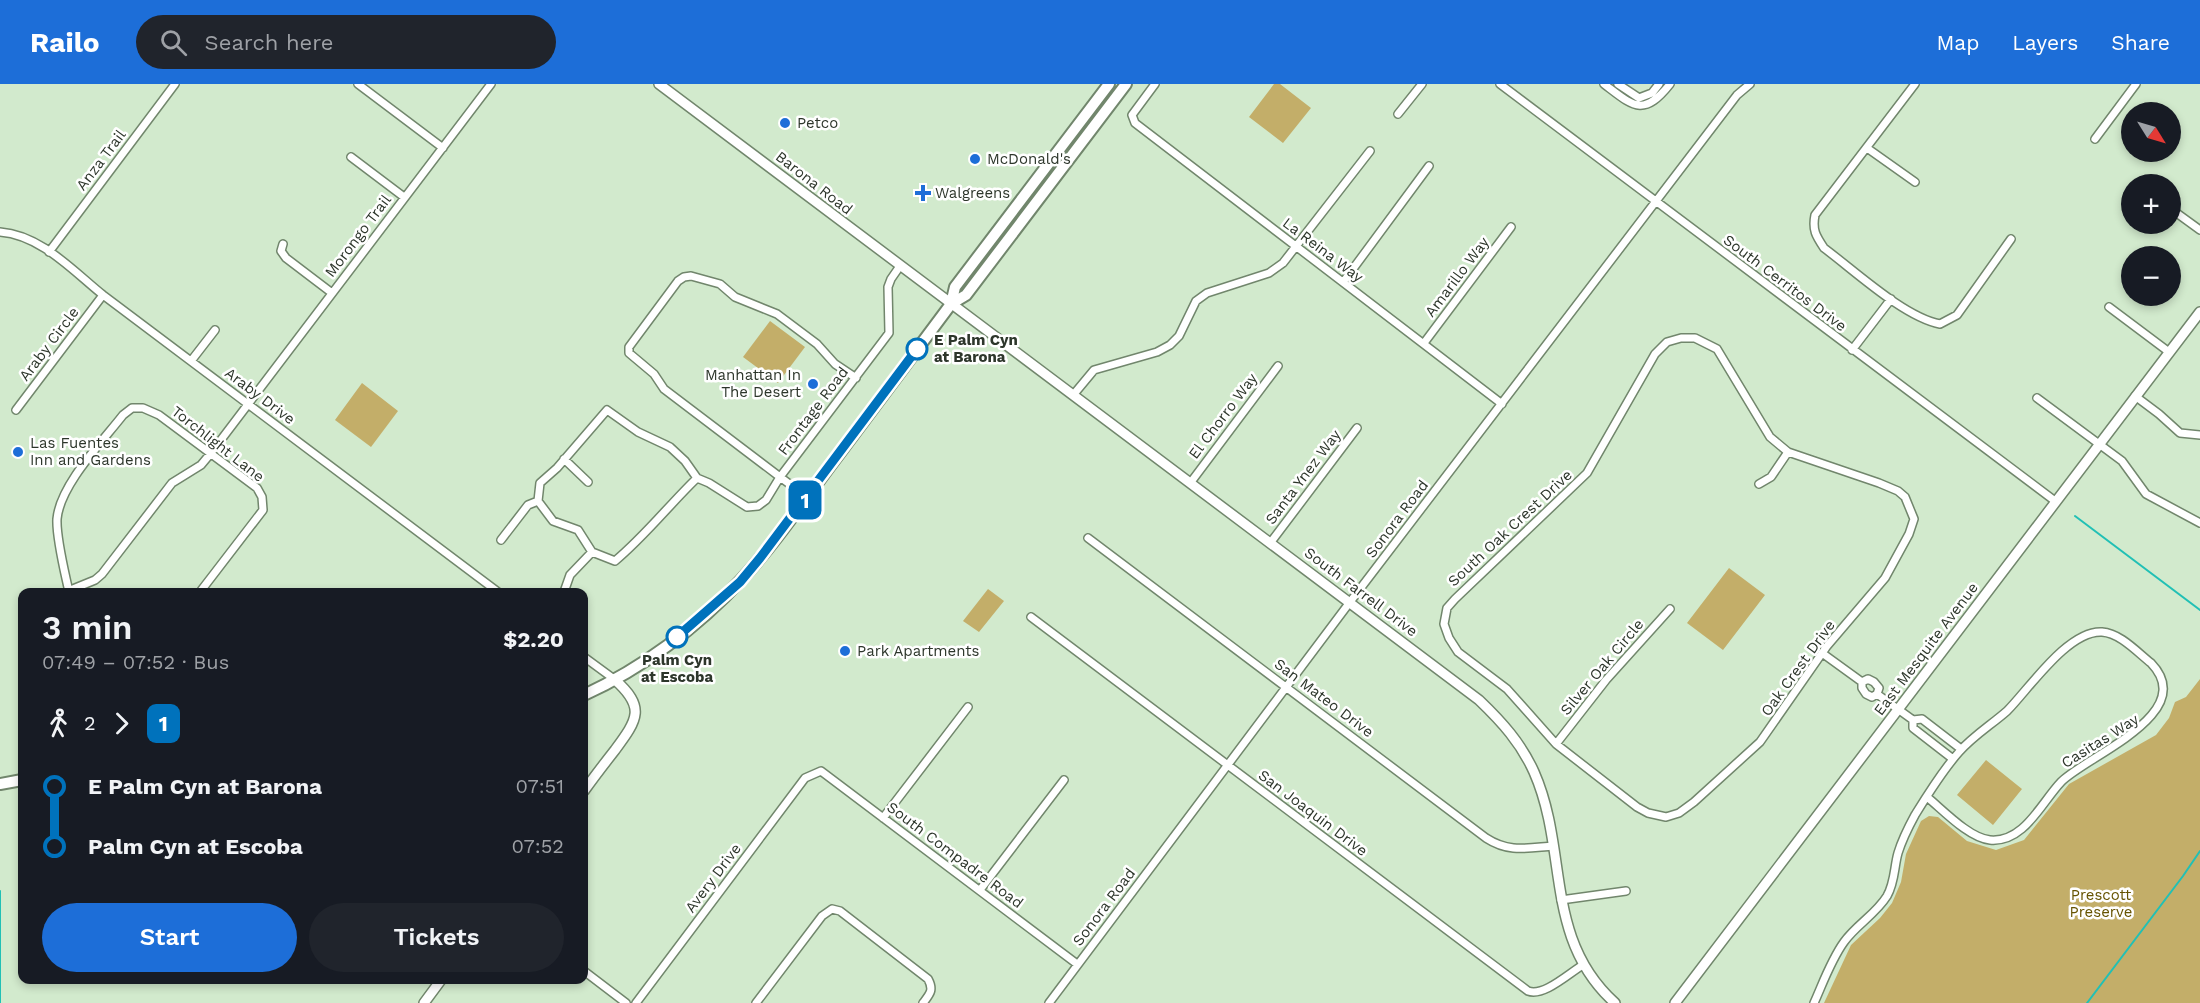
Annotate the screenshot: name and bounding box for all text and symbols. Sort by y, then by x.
search box [136,15,556,69]
text: Railo [30,26,100,59]
icon: search [157,26,190,59]
text: Search here [205,30,334,55]
text: Map [1936,30,1979,55]
text: Layers [2012,30,2078,55]
text: Share [2111,30,2170,55]
north arrow [2121,102,2181,162]
map controls [2121,102,2181,306]
place label: Petco [797,114,838,132]
marker: Petco [778,116,792,130]
street label: Anza Trail [72,126,130,194]
street label: Barona Road [772,147,856,219]
place label: McDonald's [987,150,1071,168]
marker: McDonald's [968,152,982,166]
button: + [2121,174,2181,234]
place label: Walgreens [935,184,1010,202]
marker: Walgreens [916,186,930,200]
street label: Morongo Trail [321,191,395,281]
street label: La Reina Way [1279,214,1367,286]
street label: South Cerritos Drive [1720,231,1850,335]
street label: Amarillo Way [1421,233,1493,320]
button: − [2121,246,2181,306]
street label: Araby Circle [15,304,83,384]
place label: E Palm Cyn at Barona [934,331,1018,366]
marker: E Palm Cyn at Barona [906,338,928,360]
street label: Frontage Road [774,363,852,459]
street label: Araby Drive [221,364,299,428]
place label: Manhattan In The Desert [705,366,802,401]
street label: El Chorro Way [1185,369,1261,462]
marker: Manhattan In The Desert [806,377,820,391]
street label: Torchlight Lane [168,402,268,486]
street label: Santa Ynez Way [1261,426,1345,528]
place label: Las Fuentes Inn and Gardens [30,434,151,469]
marker: Las Fuentes Inn and Gardens [11,445,25,459]
street label: South Oak Crest Drive [1444,466,1576,590]
street label: Sonora Road [1362,477,1432,561]
line badge: 1 [786,480,824,520]
text: 1 [800,488,810,513]
street label: South Farrell Drive [1301,544,1421,640]
street label: East Mesquite Avenue [1870,579,1982,719]
text: 3 min [42,608,132,647]
street label: Silver Oak Circle [1557,615,1647,719]
street label: Oak Crest Drive [1757,616,1839,720]
marker: Palm Cyn at Escoba [666,626,688,648]
text: $2.20 [503,627,564,652]
place label: Park Apartments [857,642,980,660]
marker: Park Apartments [838,644,852,658]
text: 07:49 – 07:52 · Bus [42,650,229,674]
place label: Palm Cyn at Escoba [641,651,713,686]
street label: San Mateo Drive [1271,655,1377,741]
icon: walk [42,707,75,740]
icon: forward [105,707,138,740]
street label: Casitas Way [2058,710,2142,772]
text: 2 [84,711,96,735]
text: 1 [159,711,168,736]
street label: San Joaquin Drive [1255,766,1371,860]
text: E Palm Cyn at Barona [88,774,322,799]
text: 07:51 [515,774,564,798]
street label: South Compadre Road [883,798,1027,912]
text: Palm Cyn at Escoba [88,834,303,859]
text: 07:52 [512,834,564,858]
street label: Avery Drive [681,840,745,916]
street label: Sonora Road [1069,865,1139,949]
park label: Prescott Preserve [2070,886,2132,921]
button: Start [42,903,297,972]
button: Tickets [309,903,564,972]

